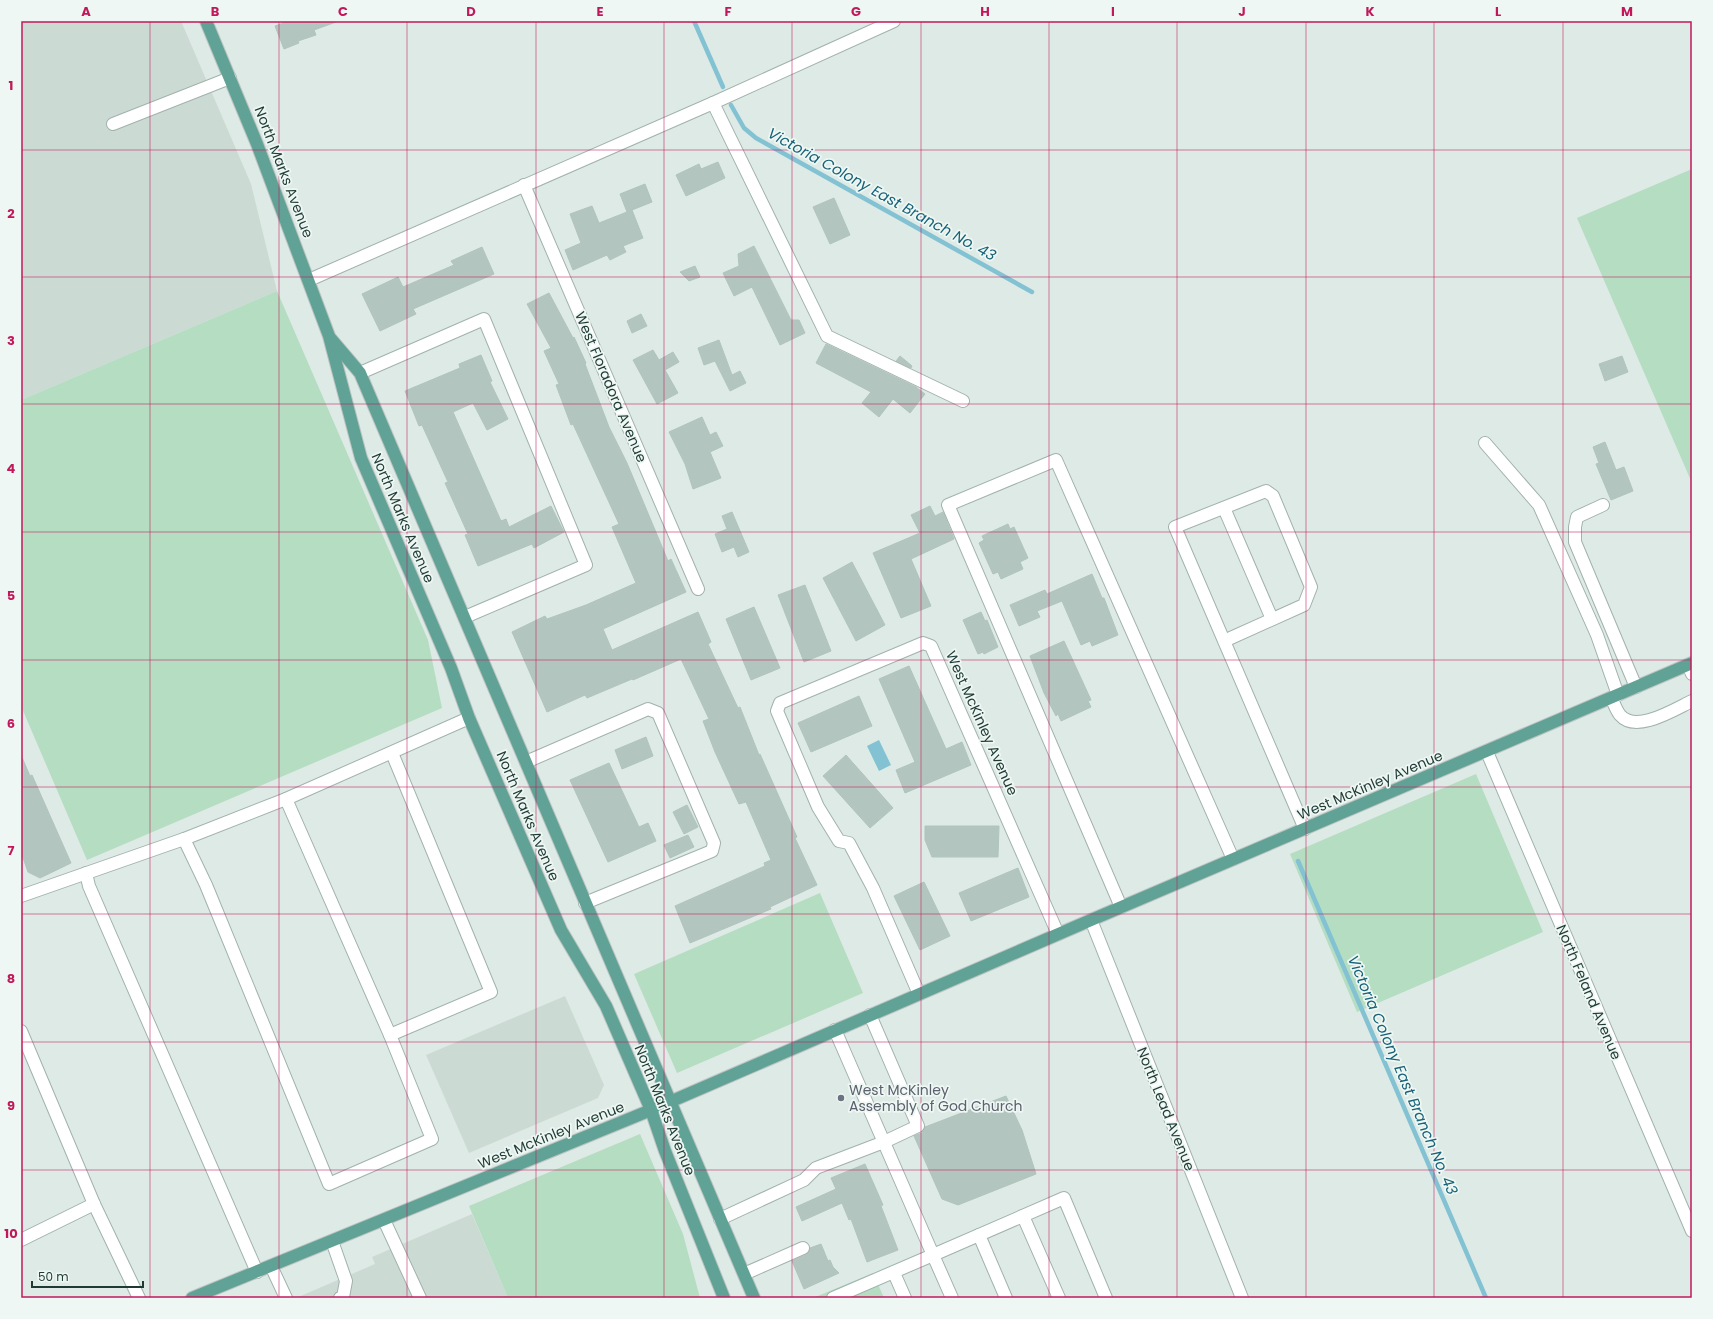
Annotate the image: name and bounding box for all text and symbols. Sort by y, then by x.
text: A [81,2,91,21]
text: B [211,2,220,21]
text: C [338,2,348,21]
text: D [466,2,476,21]
text: E [596,2,604,21]
text: F [724,2,732,21]
text: G [851,2,861,21]
text: H [980,2,990,21]
text: I [1111,2,1115,21]
text: J [1238,2,1246,21]
text: K [1365,2,1375,21]
text: L [1495,2,1501,21]
text: M [1621,2,1633,21]
text: 1 [9,76,13,95]
street label: North Marks Avenue [250,103,318,241]
water label: Victoria Colony East Branch No. 43 [764,122,1000,266]
text: 2 [7,204,15,223]
street label: West Floradora Avenue [570,309,652,466]
text: 3 [7,331,15,350]
street label: North Marks Avenue [367,450,440,586]
text: 4 [7,459,16,478]
text: 5 [7,586,15,605]
street label: West McKinley Avenue [941,648,1023,799]
text: 6 [7,714,15,733]
street label: West McKinley Avenue [1294,745,1446,825]
street label: North Marks Avenue [492,748,565,884]
text: 7 [8,841,15,860]
street label: North Feland Avenue [1551,921,1627,1063]
water label: Victoria Colony East Branch No. 43 [1343,952,1463,1198]
text: 8 [7,969,15,988]
street label: North Marks Avenue [630,1042,700,1179]
street label: North Lead Avenue [1132,1044,1200,1174]
place label: West McKinley Assembly of God Church [849,1080,1022,1116]
marker: West McKinley Assembly of God Church [836,1093,846,1103]
text: 9 [7,1096,15,1115]
street label: West McKinley Avenue [475,1096,627,1174]
text: 10 [4,1224,18,1243]
scale bar [32,1263,143,1289]
text: 50 m [38,1268,69,1285]

